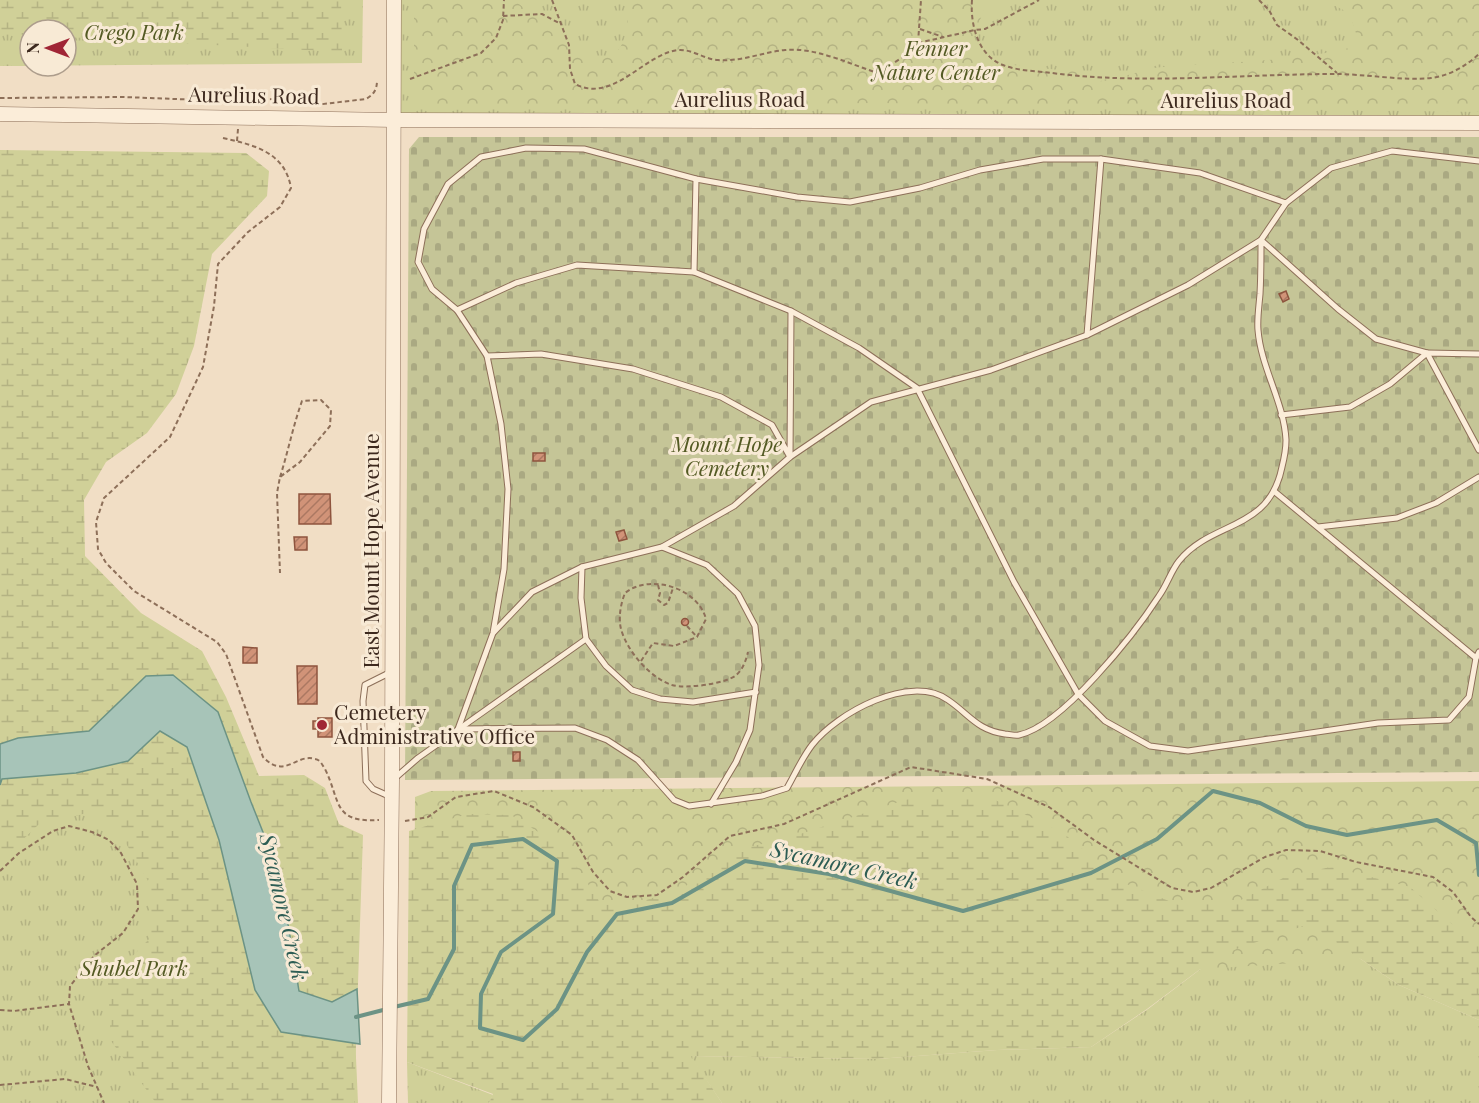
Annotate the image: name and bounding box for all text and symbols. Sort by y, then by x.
park label: Crego Park [84,17,184,45]
north arrow [18,18,78,78]
park label: Fenner Nature Center [870,33,1001,85]
text: N [22,42,43,54]
street label: Aurelius Road [187,79,320,109]
street label: Aurelius Road [673,84,806,112]
street label: Aurelius Road [1159,85,1292,113]
park label: Mount Hope Cemetery [671,429,782,481]
street label: East Mount Hope Avenue [356,433,384,669]
place label: Cemetery Administrative Office [333,697,535,749]
marker: Cemetery Administrative Office [315,718,329,732]
water label: Sycamore Creek [253,829,316,983]
water label: Sycamore Creek [767,832,921,895]
park label: Shubel Park [79,953,188,981]

